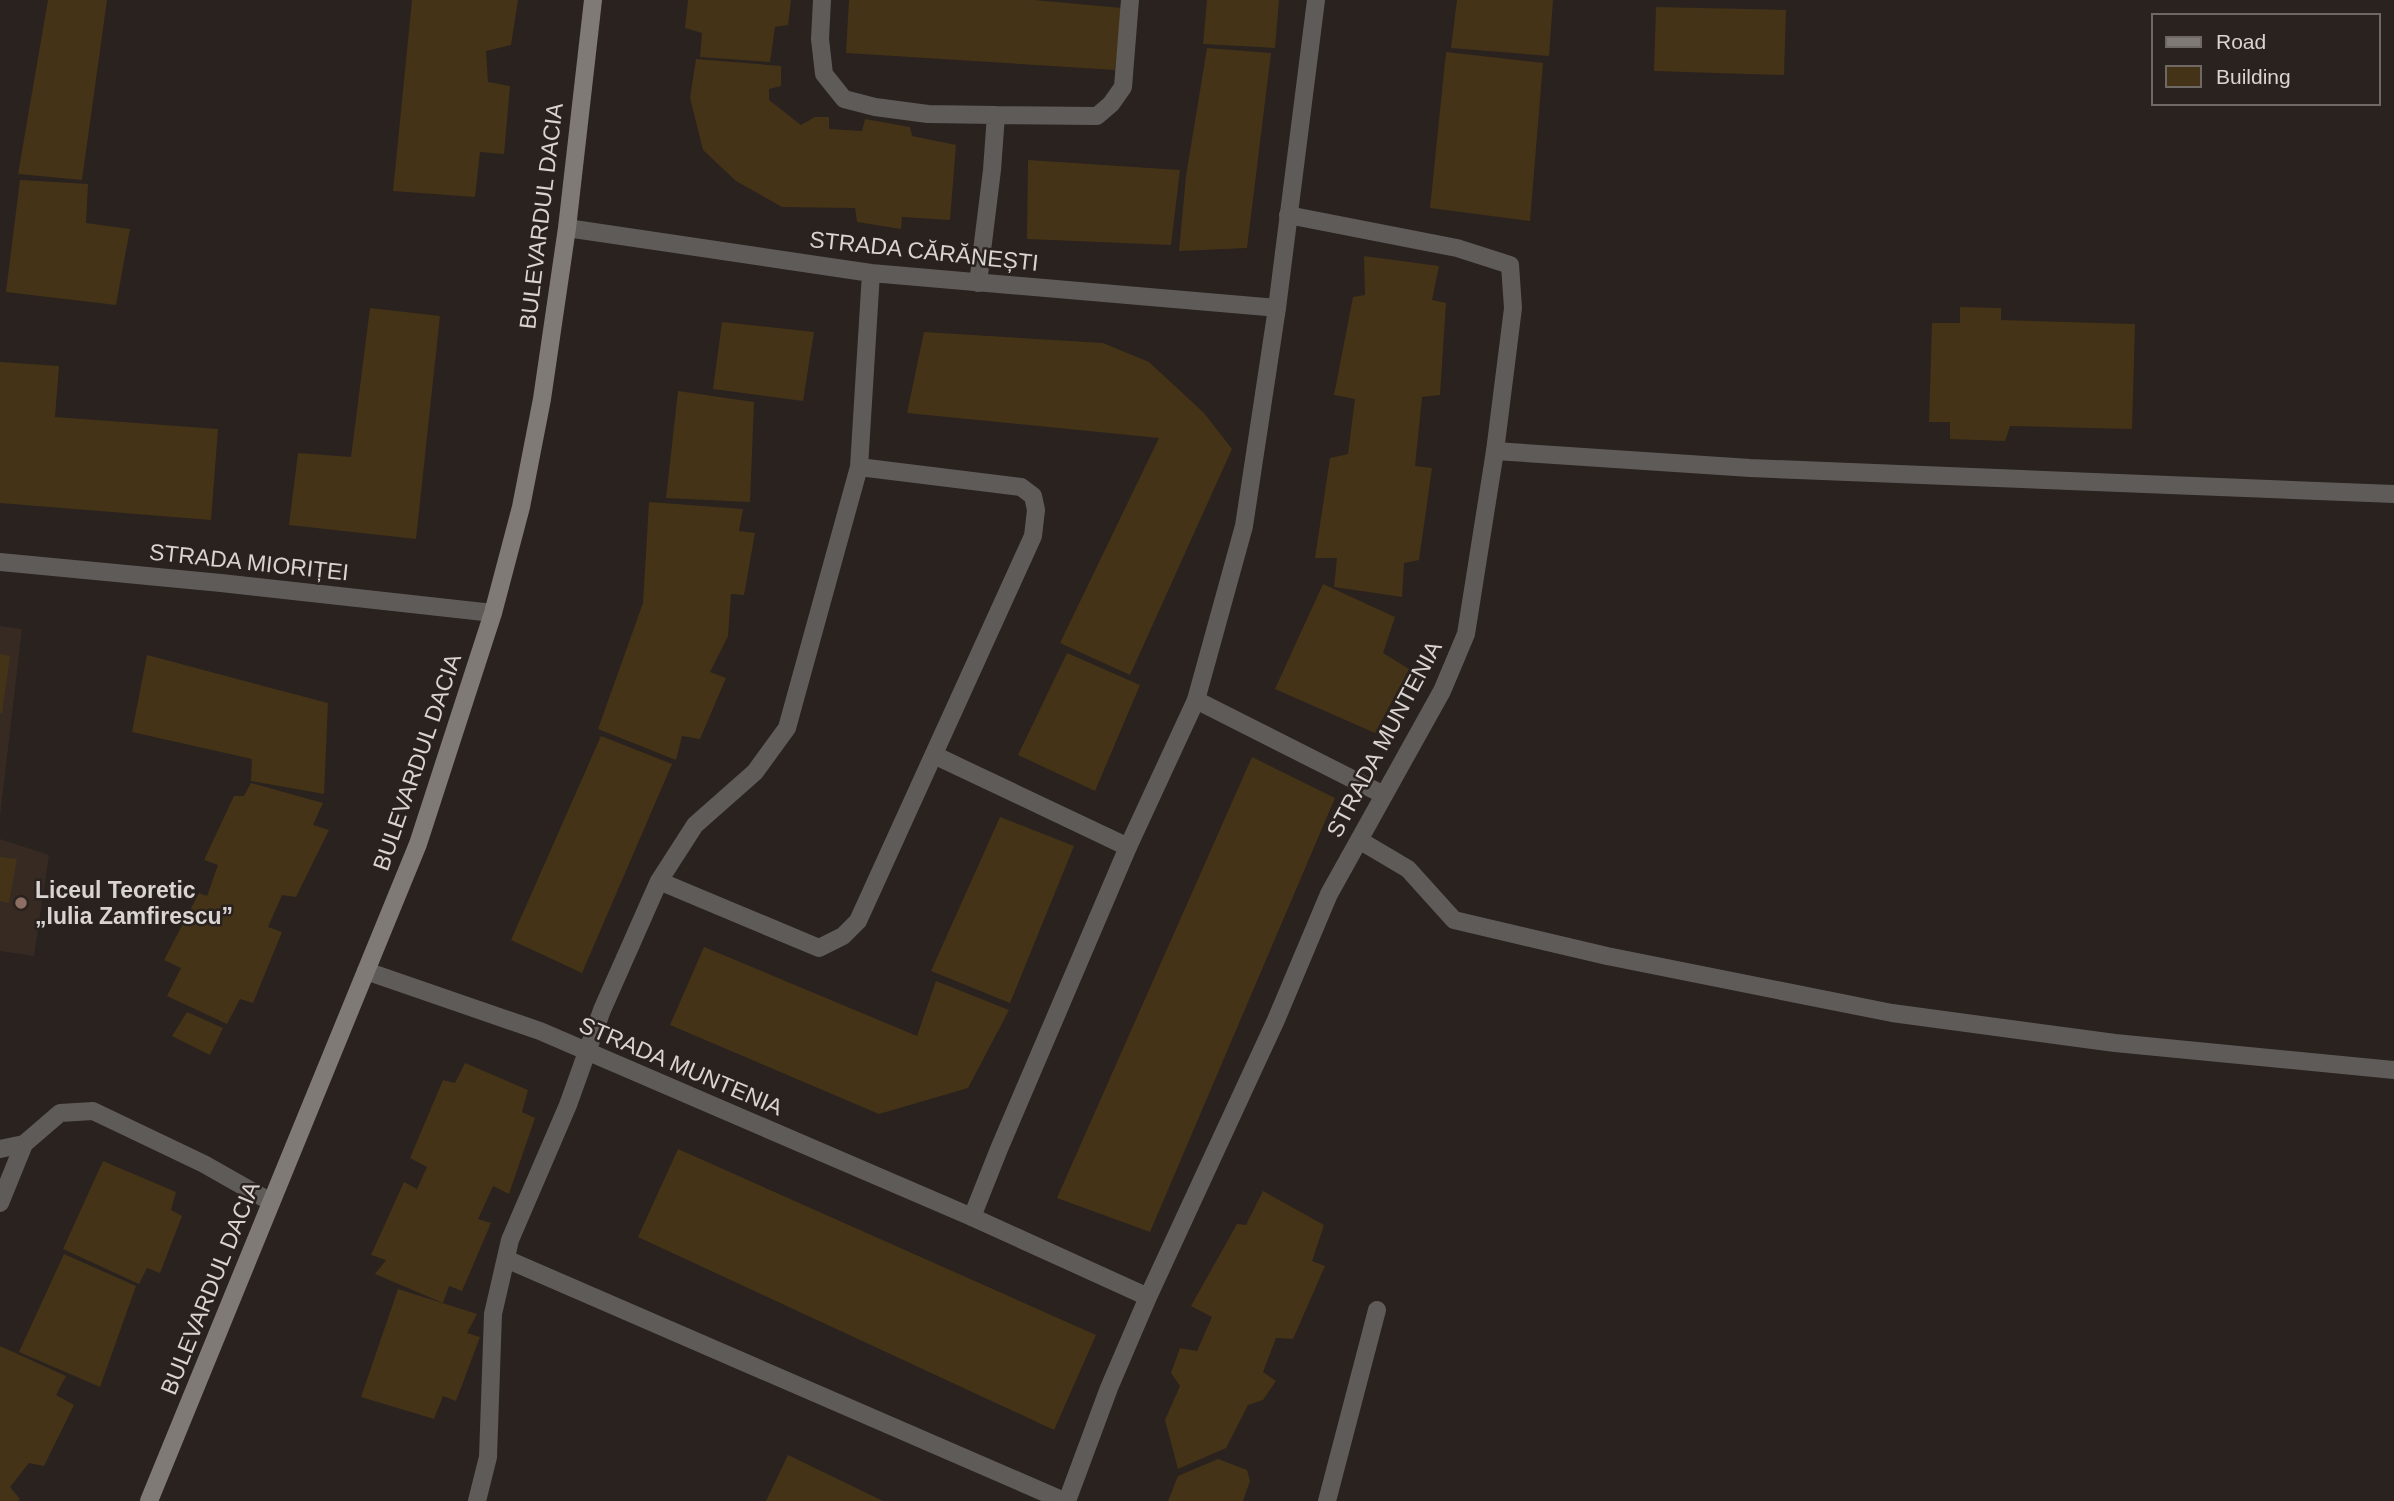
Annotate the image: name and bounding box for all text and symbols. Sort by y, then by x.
legend [2152,14,2380,105]
text: Road [2216,30,2266,53]
text: Building [2216,65,2291,88]
street label: BULEVARDUL DACIA [514,101,568,330]
street label: STRADA CĂRĂNEȘTI [808,226,1040,276]
street label: STRADA MIORIȚEI [148,539,350,585]
street label: STRADA MUNTENIA [1321,636,1447,842]
street label: BULEVARDUL DACIA [368,650,467,874]
place label: Liceul Teoretic „Iulia Zamfirescu” [35,877,233,929]
marker: Liceul Teoretic „Iulia Zamfirescu” [13,895,29,911]
street label: STRADA MUNTENIA [575,1011,787,1121]
street label: BULEVARDUL DACIA [155,1177,265,1398]

